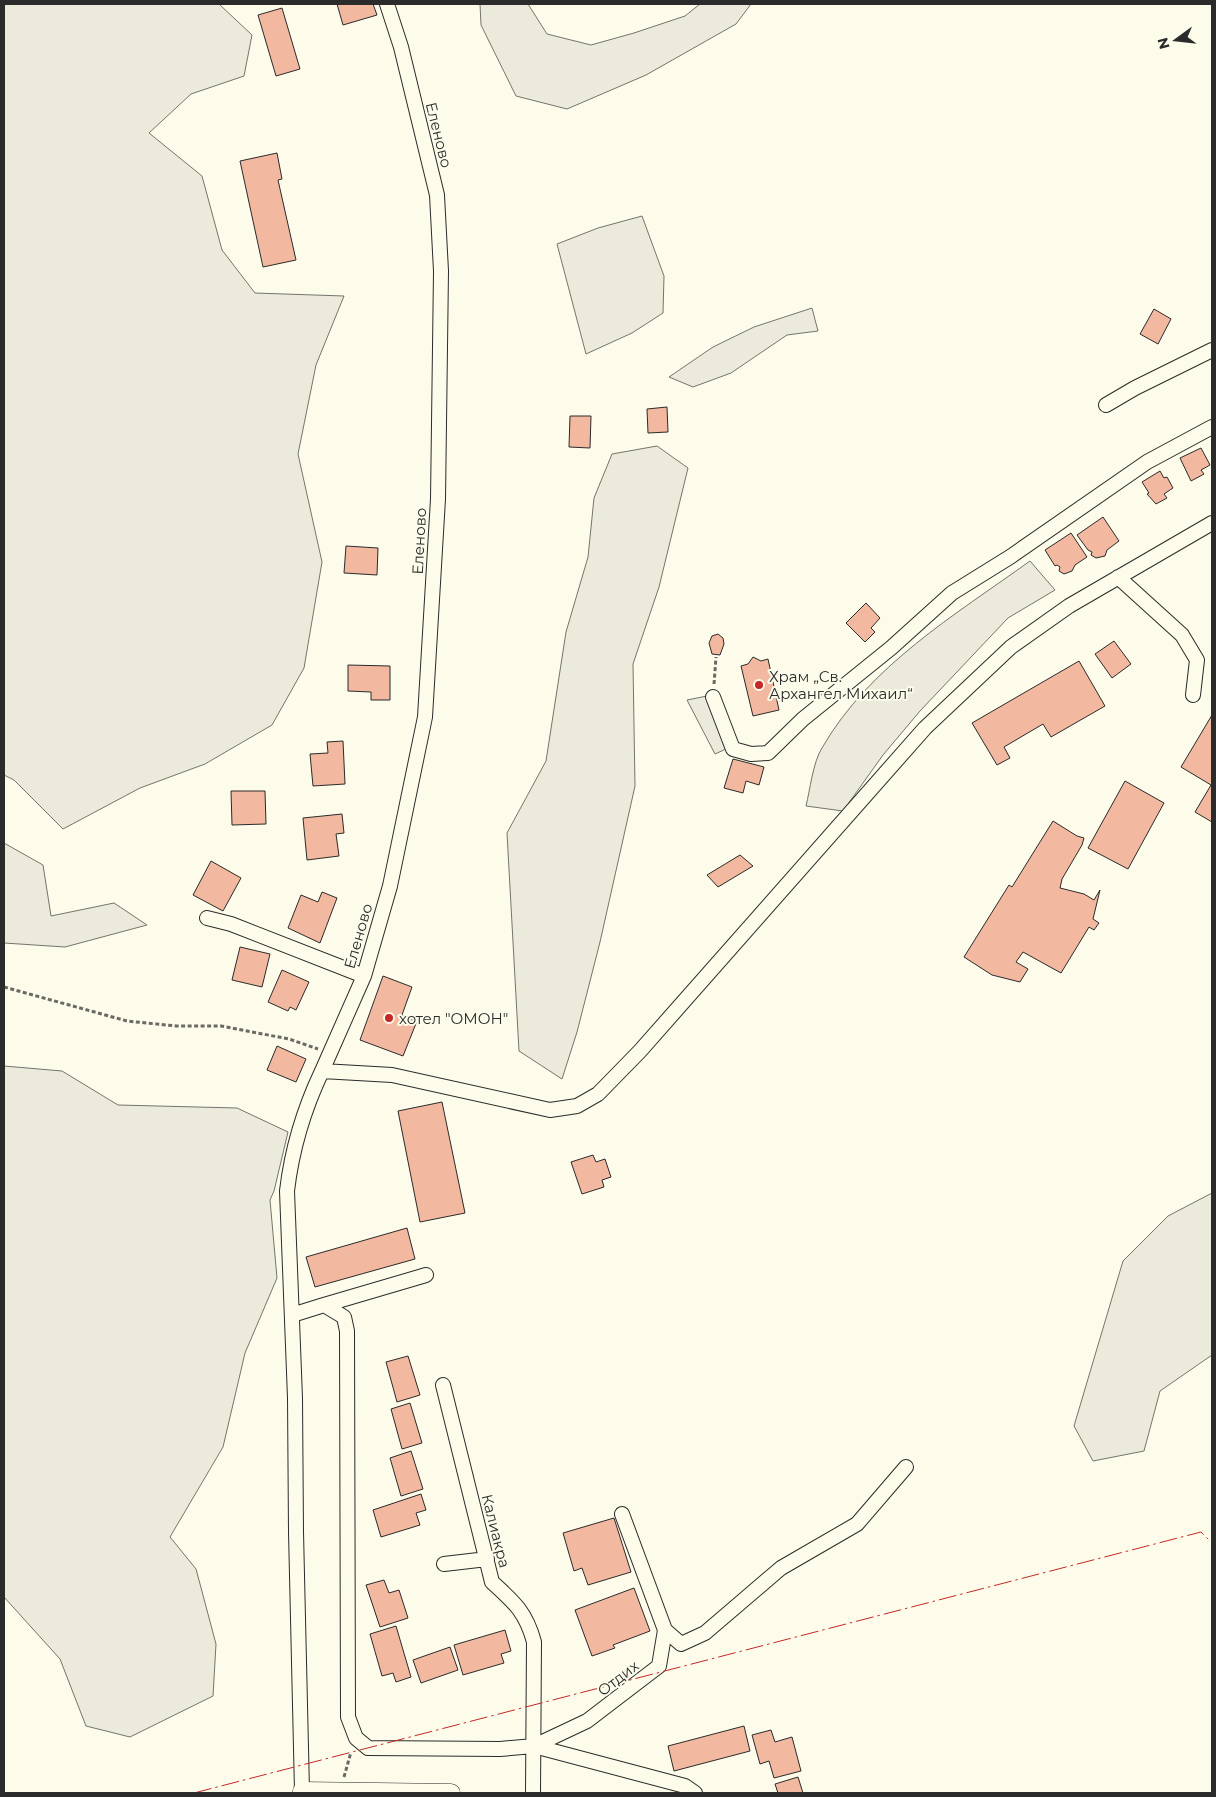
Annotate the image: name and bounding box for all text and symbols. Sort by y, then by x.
north arrow [1151,15,1201,65]
text: N [1153,36,1174,51]
street label: Еленово [422,100,456,170]
street label: Еленово [408,507,430,575]
place label: Храм „Св. Архангел Михаил“ [769,667,913,703]
marker: Храм „Св. Архангел Михаил“ [753,679,765,691]
street label: Еленово [340,901,376,971]
place label: хотел "ОМОН" [399,1009,508,1028]
marker: хотел "ОМОН" [383,1012,395,1024]
street label: Калиакра [478,1492,514,1570]
street label: Отдих [594,1656,643,1700]

